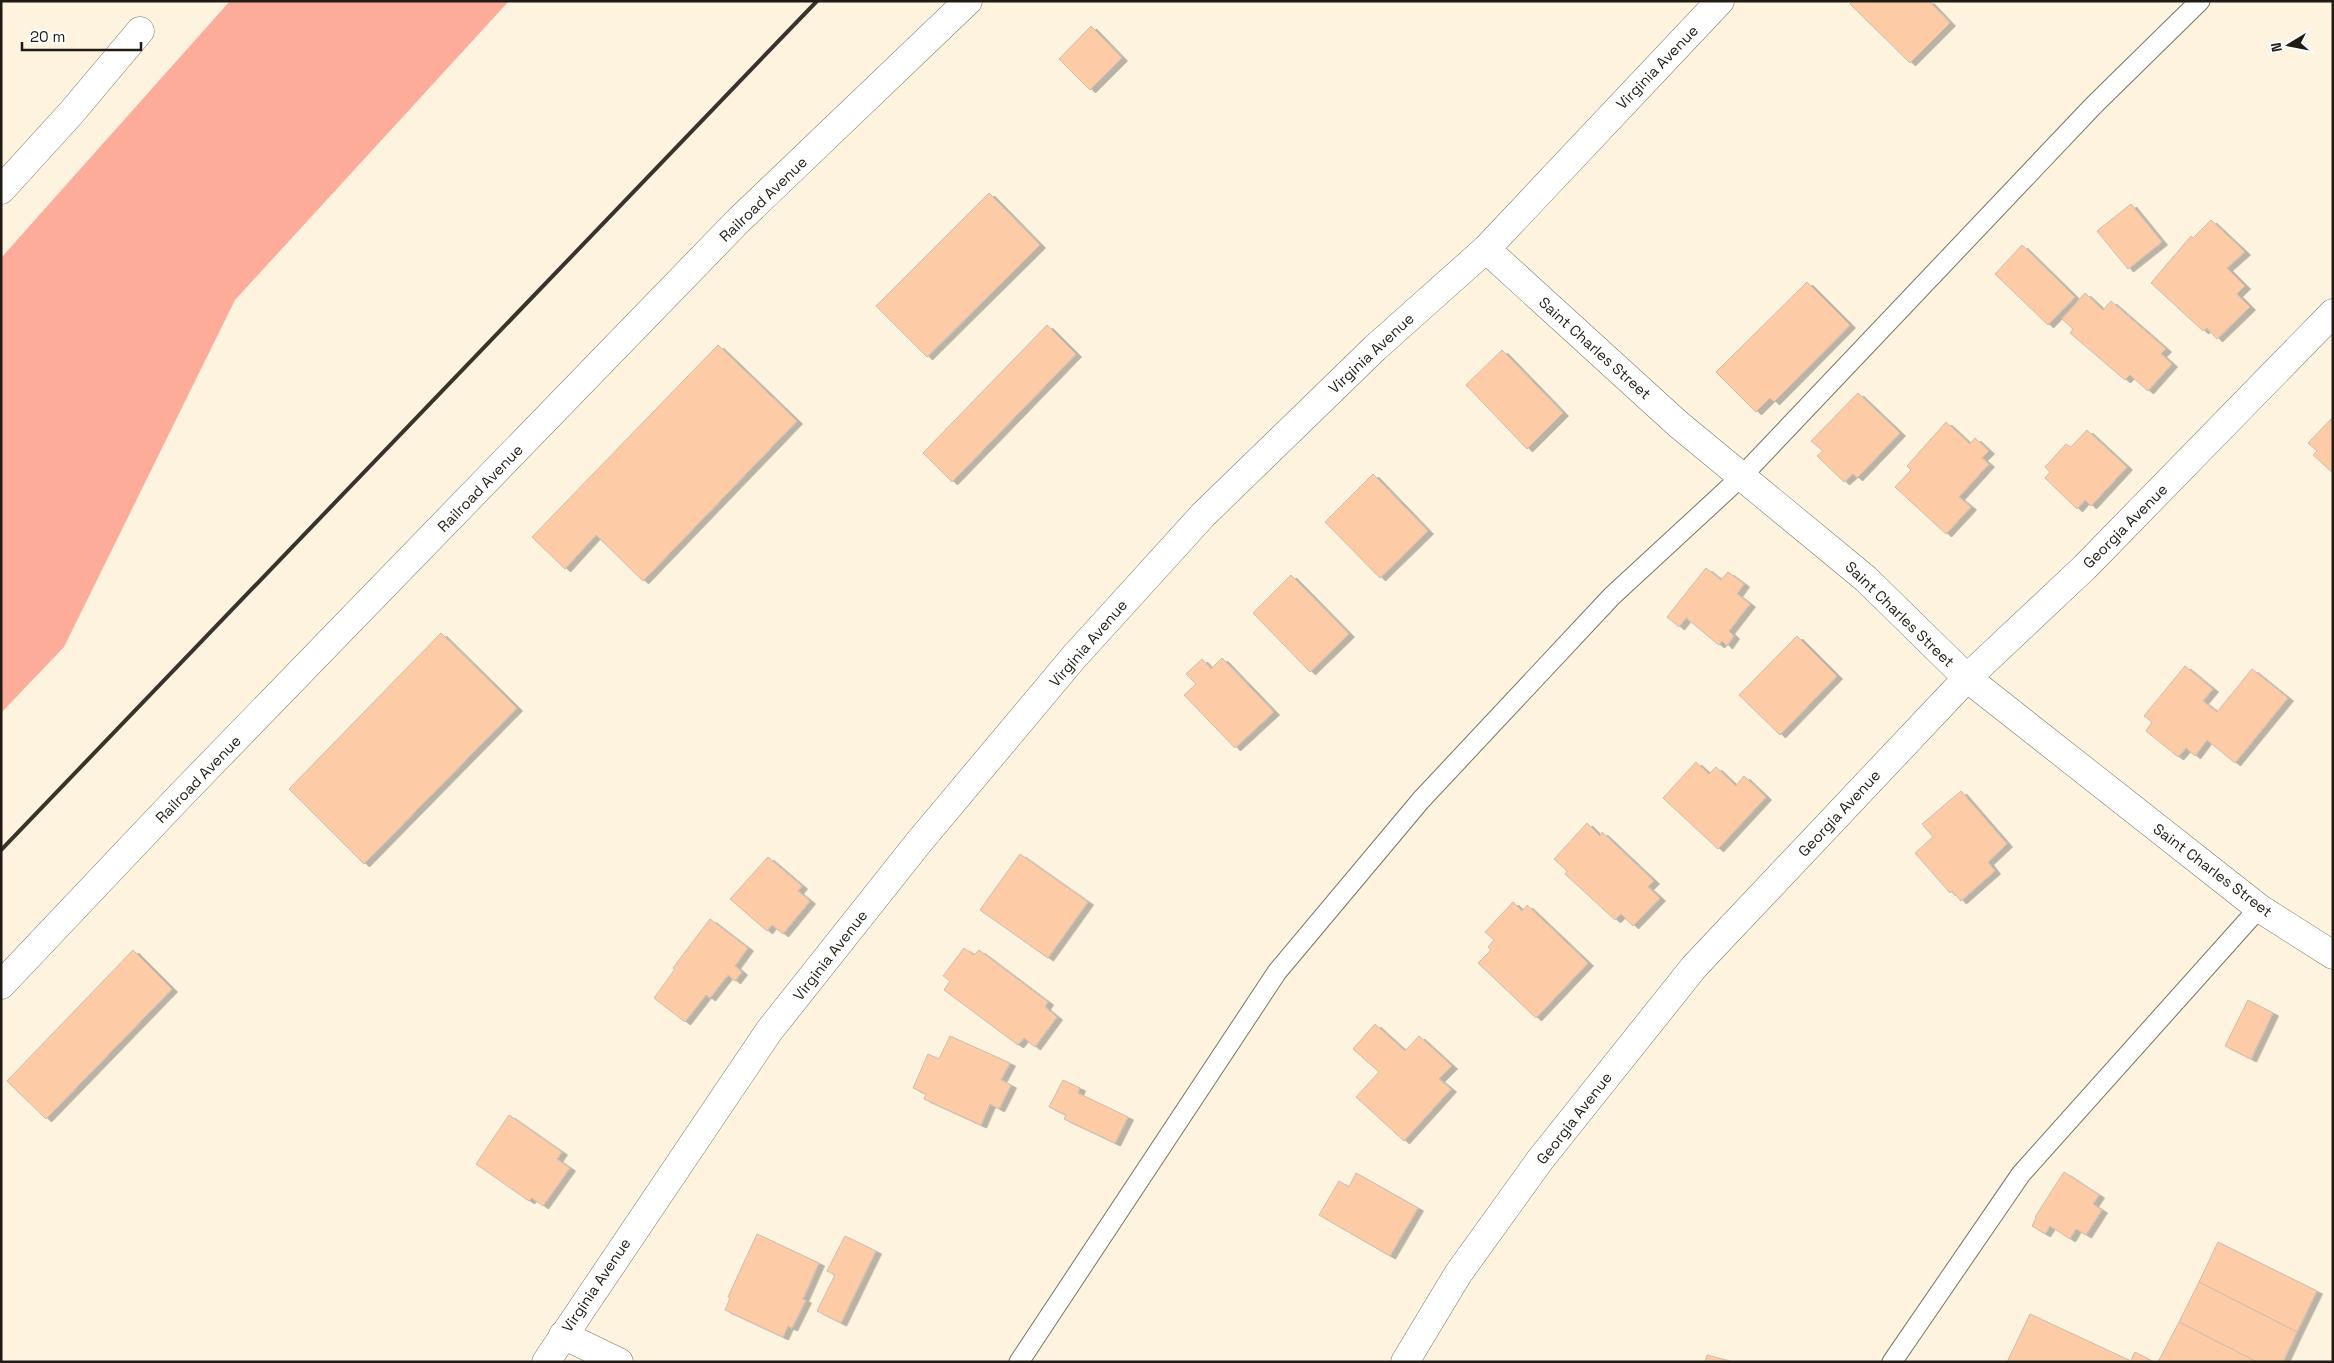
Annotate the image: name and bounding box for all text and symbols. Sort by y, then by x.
scale bar [22,20,141,52]
north arrow [2264,20,2314,70]
street label: Virginia Avenue [1612,21,1702,113]
text: 20 m [30,27,65,46]
text: N [2267,41,2286,53]
street label: Railroad Avenue [715,152,811,246]
street label: Saint Charles Street [1535,293,1655,403]
street label: Virginia Avenue [1324,309,1418,397]
street label: Railroad Avenue [433,440,527,536]
street label: Georgia Avenue [2079,480,2171,572]
street label: Saint Charles Street [1841,557,1959,671]
street label: Virginia Avenue [1045,595,1131,691]
street label: Railroad Avenue [151,731,245,827]
street label: Georgia Avenue [1794,765,1884,860]
street label: Saint Charles Street [2150,819,2276,921]
street label: Virginia Avenue [789,906,871,1004]
street label: Georgia Avenue [1532,1068,1616,1168]
street label: Virginia Avenue [557,1234,635,1336]

